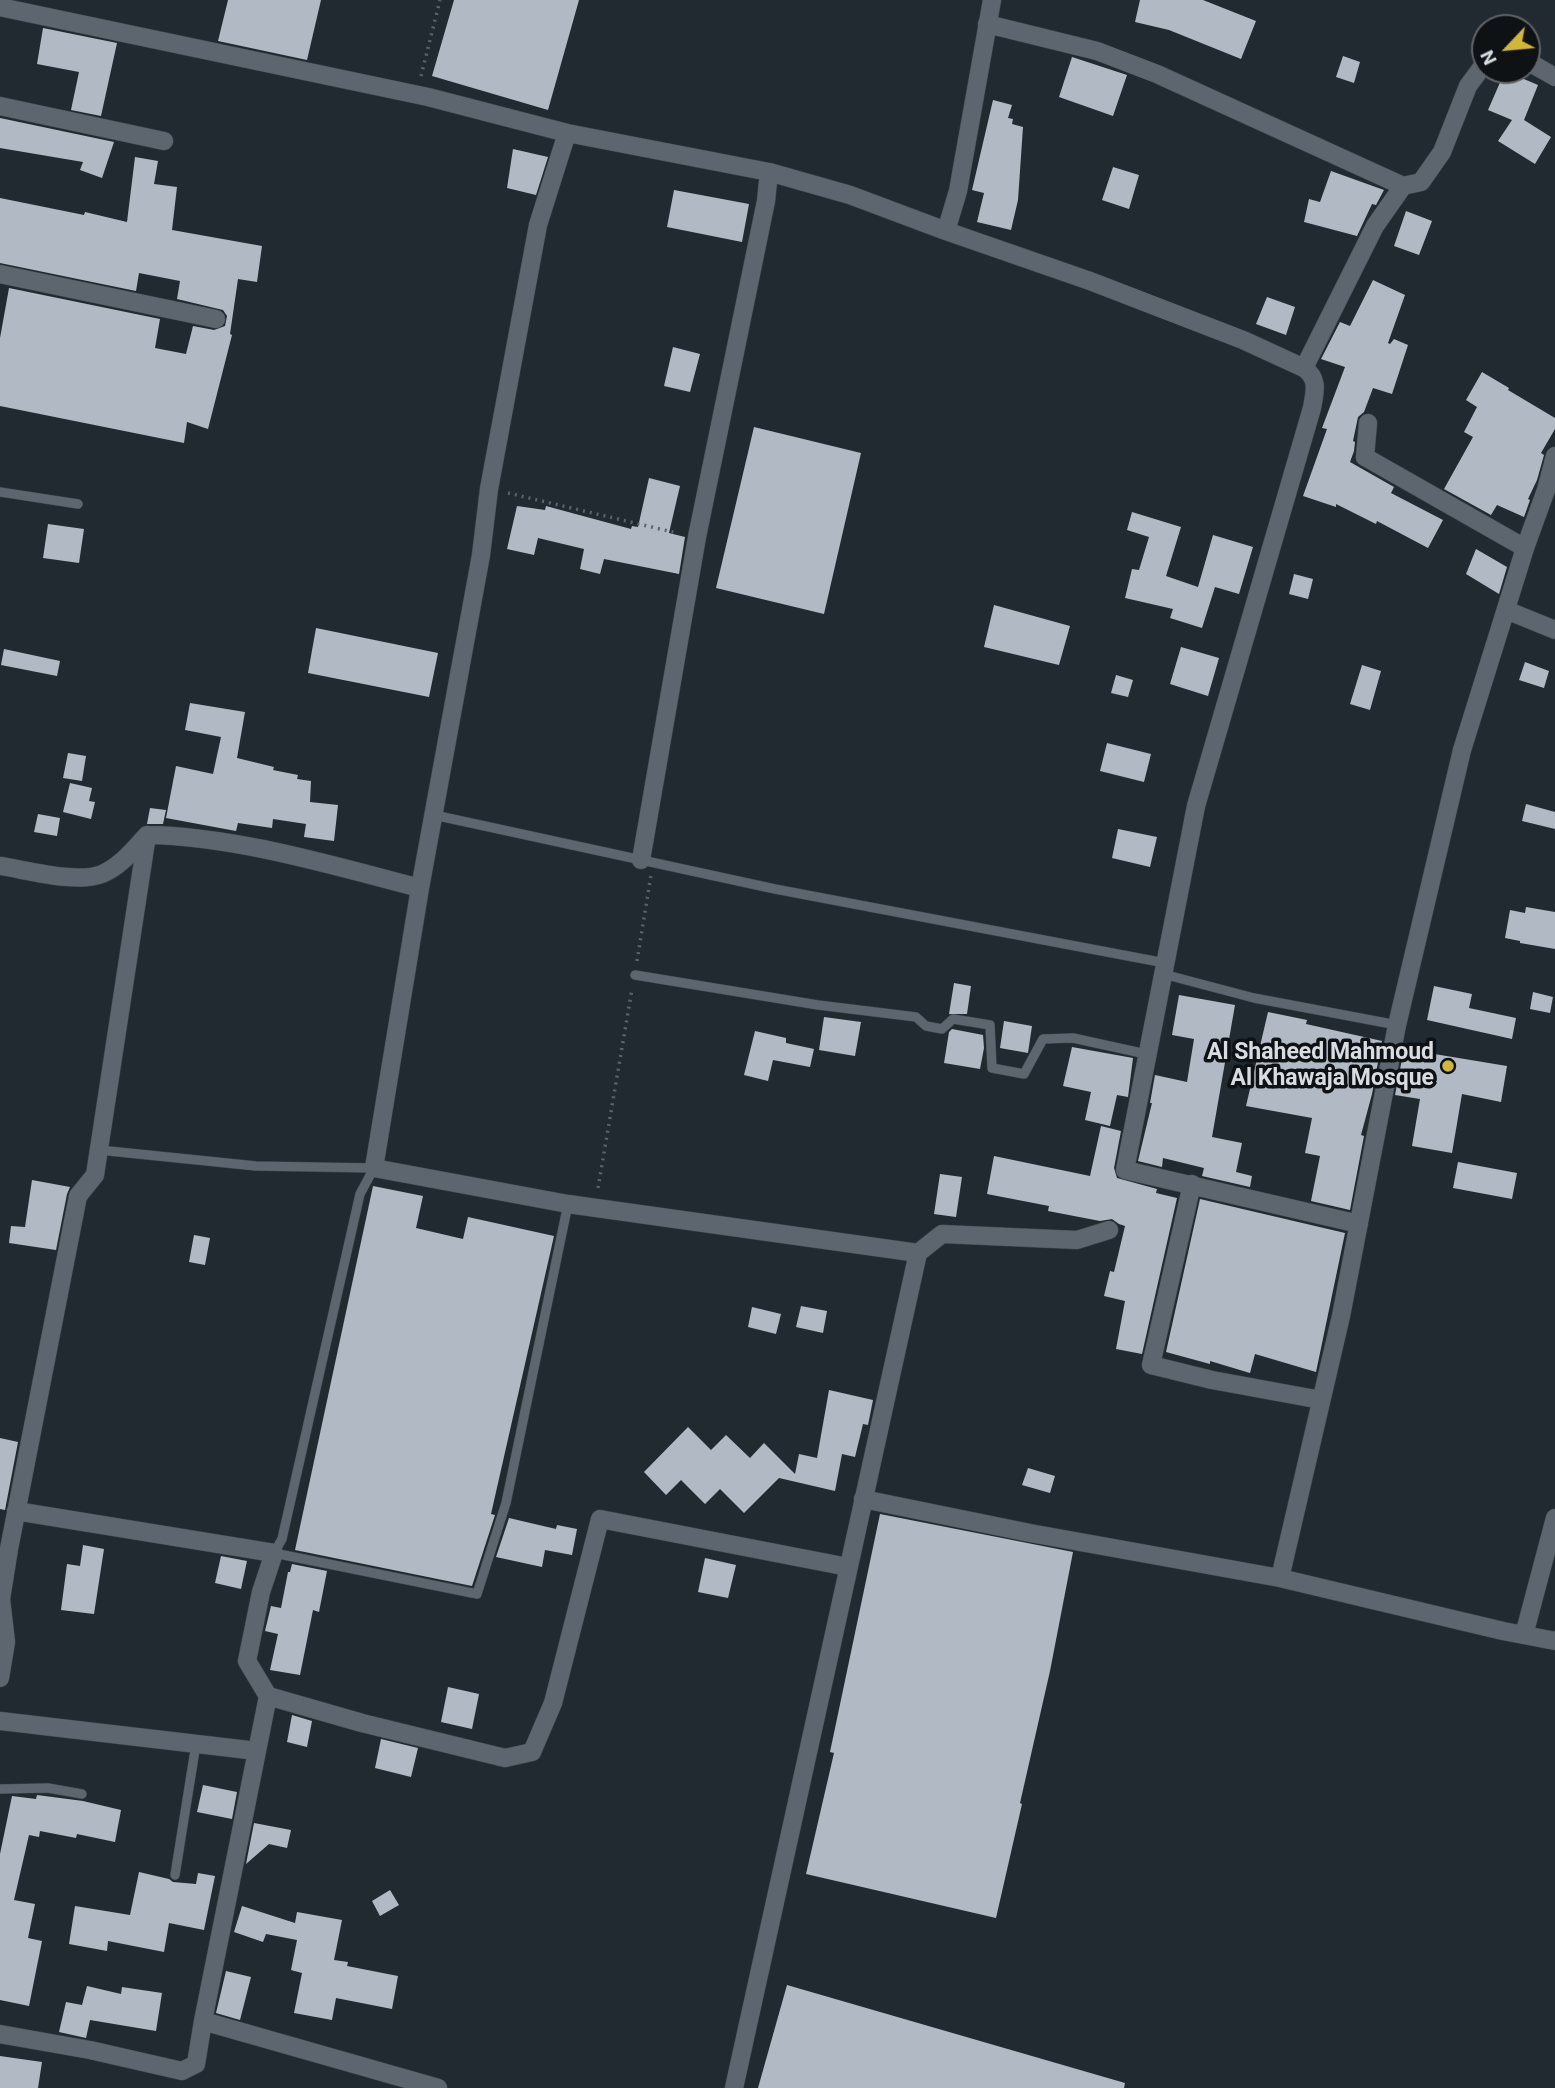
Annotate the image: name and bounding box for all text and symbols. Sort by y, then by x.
north arrow [1471,14,1541,84]
text: N [1475,46,1502,69]
place label: Al Shaheed Mahmoud Al Khawaja Mosque [1207,1039,1434,1093]
marker: Al Shaheed Mahmoud Al Khawaja Mosque [1440,1058,1456,1074]

